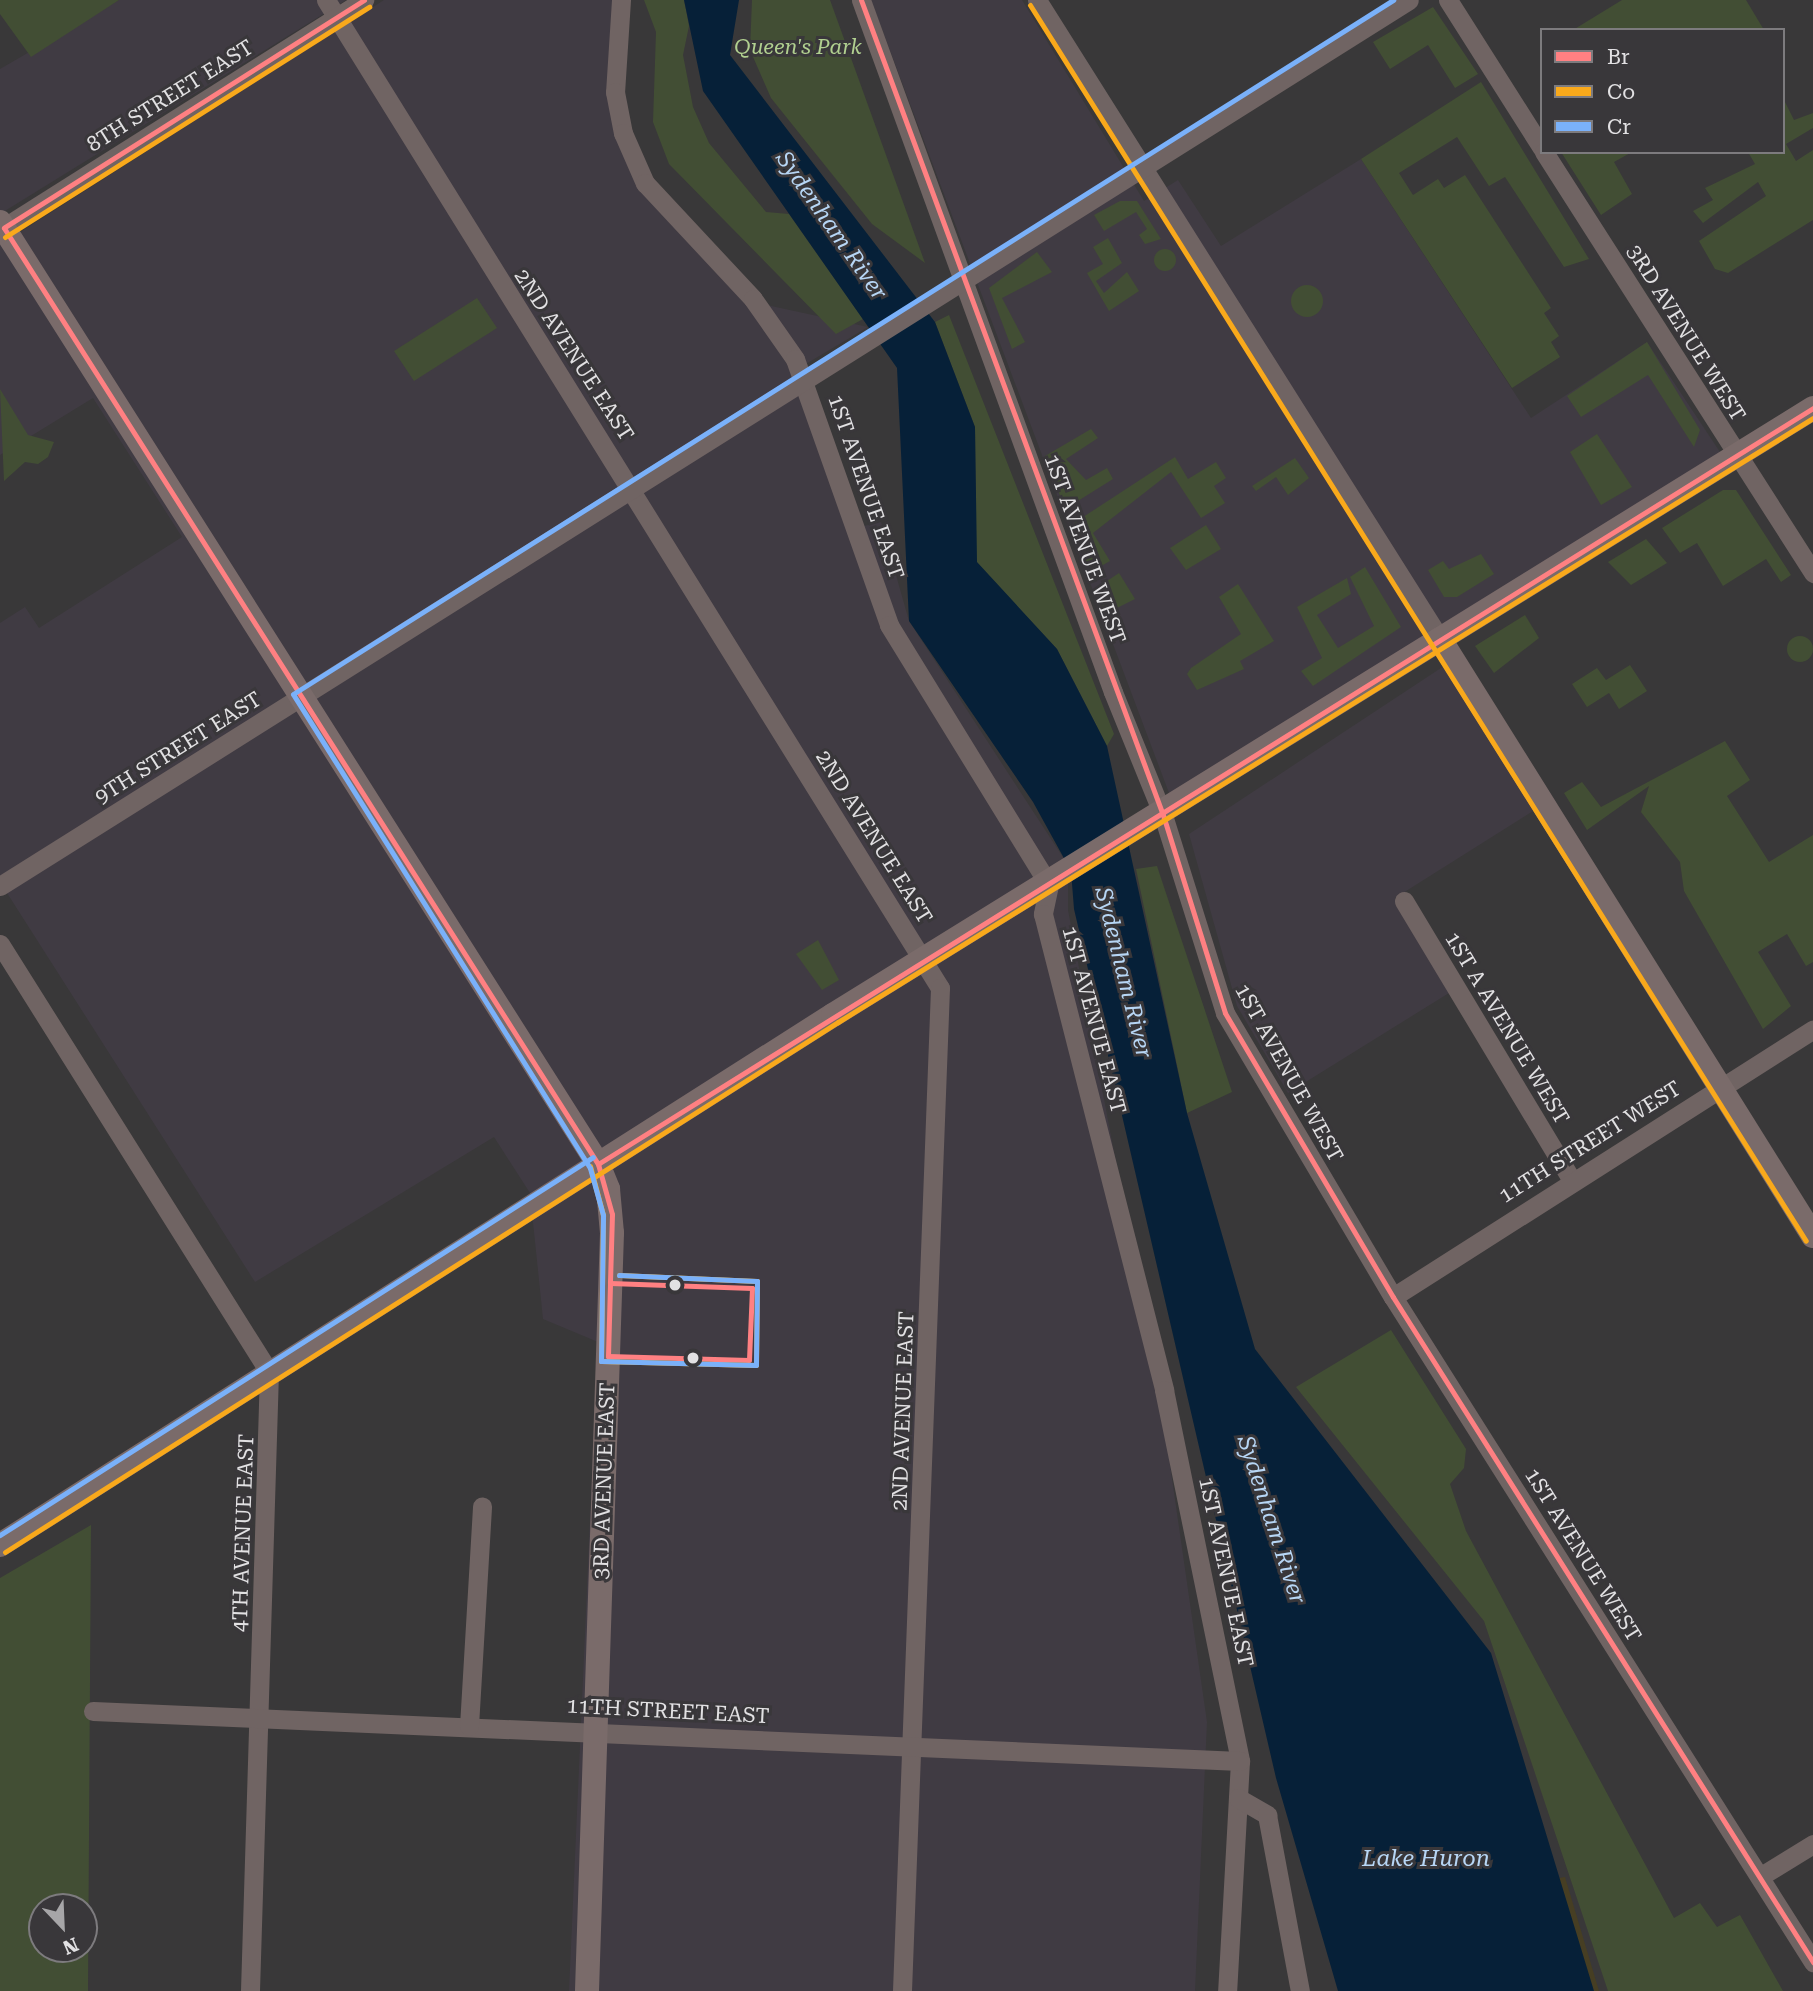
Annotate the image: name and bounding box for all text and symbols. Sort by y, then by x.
legend [1540,28,1785,154]
park label: Queen's Park [734,34,862,60]
street label: 8TH STREET EAST [82,35,258,157]
text: Br [1607,45,1630,69]
text: Co [1607,80,1635,104]
text: Cr [1607,115,1631,139]
water label: Sydenham River [769,146,893,306]
street label: 3RD AVENUE WEST [1621,240,1751,426]
street label: 2ND AVENUE EAST [509,264,639,446]
street label: 1ST AVENUE EAST [823,391,909,583]
street label: 1ST AVENUE WEST [1039,451,1131,647]
street label: 9TH STREET EAST [90,687,266,809]
street label: 2ND AVENUE EAST [810,746,938,928]
water label: Sydenham River [1088,885,1158,1061]
street label: 1ST AVENUE EAST [1057,923,1131,1117]
street label: 1ST A AVENUE WEST [1440,927,1574,1129]
street label: 1ST AVENUE WEST [1230,980,1348,1166]
street label: 11TH STREET WEST [1494,1076,1686,1208]
unlabelled marker [668,1278,682,1292]
street label: 2ND AVENUE EAST [887,1311,919,1511]
unlabelled marker [686,1351,700,1365]
street label: 3RD AVENUE EAST [588,1382,620,1580]
water label: Sydenham River [1231,1432,1311,1608]
street label: 4TH AVENUE EAST [227,1434,259,1632]
street label: 1ST AVENUE WEST [1519,1464,1647,1646]
street label: 1ST AVENUE EAST [1194,1475,1258,1669]
street label: 11TH STREET EAST [566,1693,770,1729]
water label: Lake Huron [1362,1845,1490,1873]
north arrow [28,1893,98,1963]
text: N [59,1933,82,1959]

